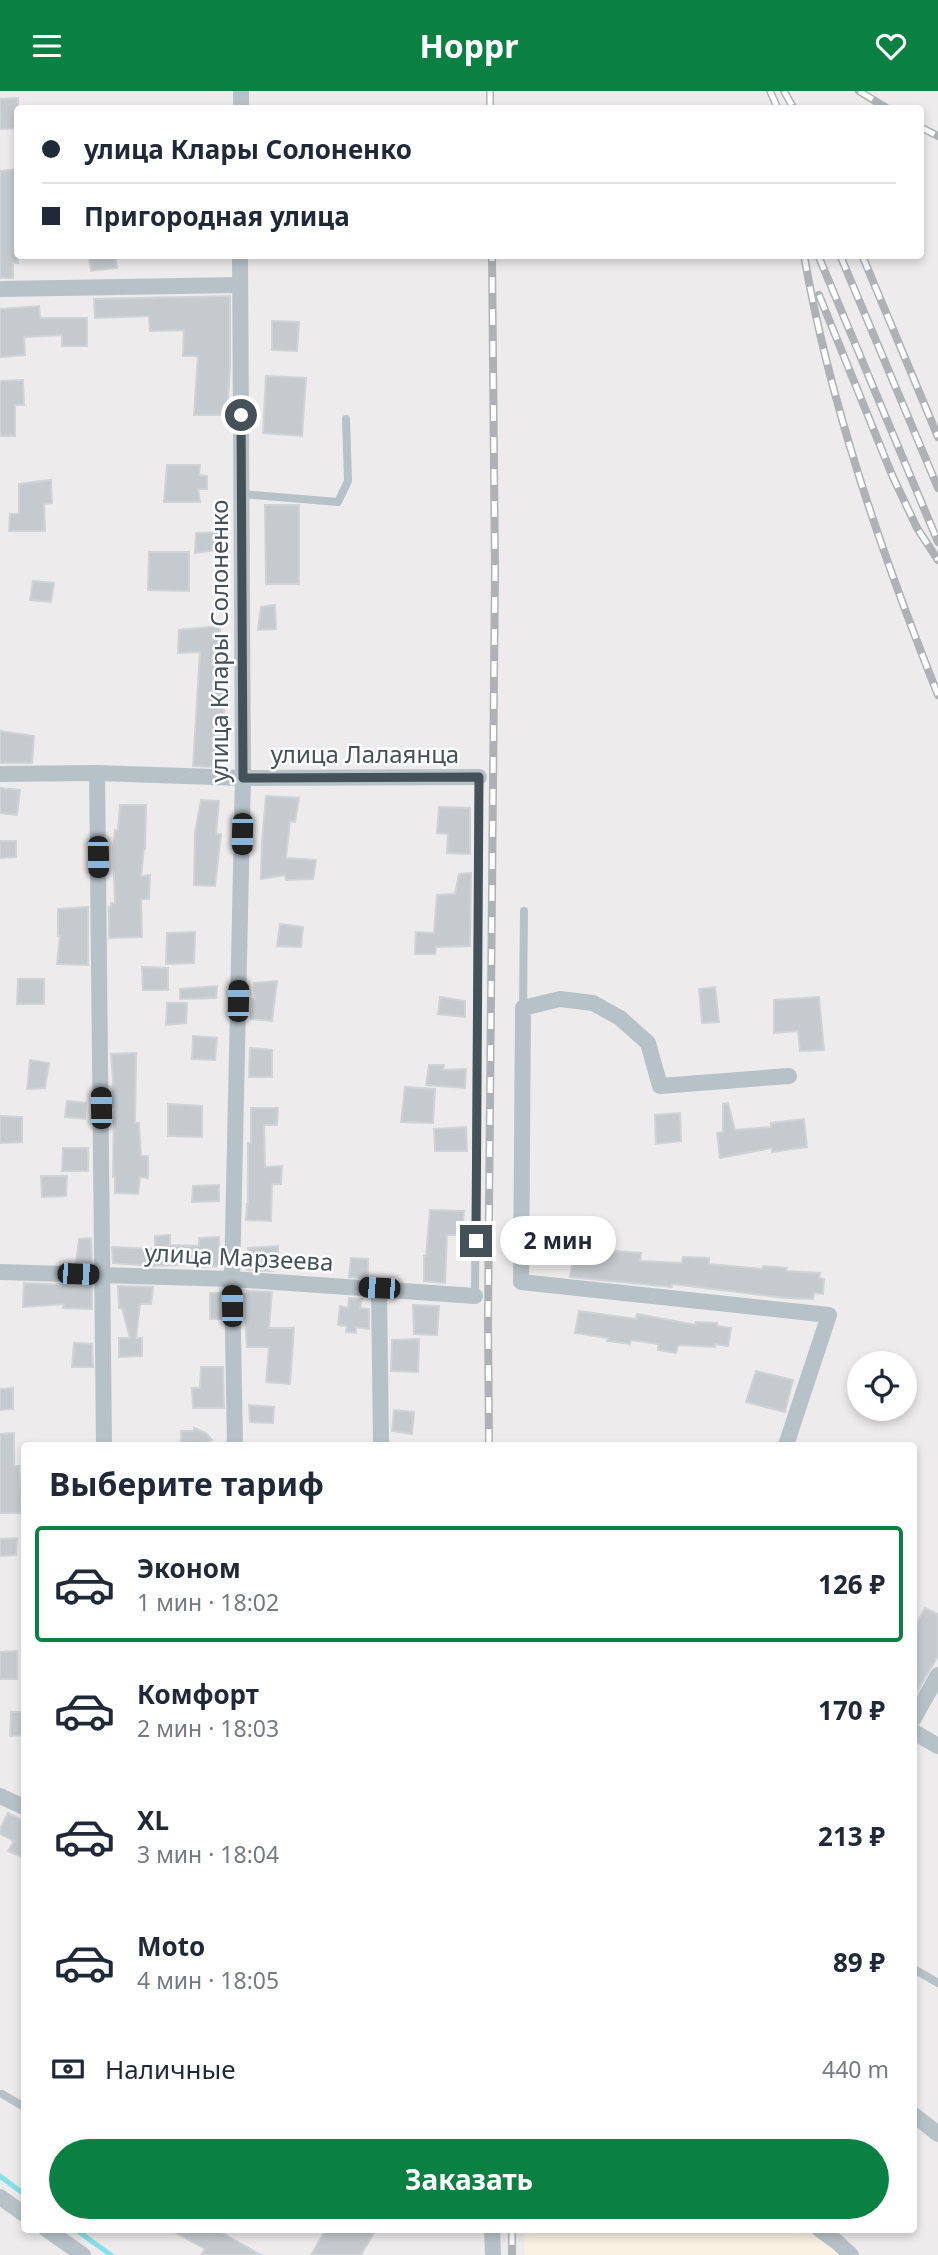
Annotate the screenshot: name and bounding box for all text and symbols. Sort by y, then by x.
text: Hoppr [419,24,519,67]
icon: menu [28,27,66,65]
icon: heart [872,27,910,65]
text: улица Клары Солоненко [84,131,412,167]
text: Пригородная улица [84,198,350,234]
route start [225,399,257,431]
street label: улица Клары Солоненко [202,500,235,782]
street label: улица Лалаянца [271,737,459,770]
car [232,813,253,855]
car [88,836,109,878]
car [228,980,249,1022]
car [91,1087,112,1129]
callout: 2 мин [500,1217,616,1265]
text: 2 мин [524,1224,592,1256]
route end [460,1225,492,1257]
street label: улица Марзеева [144,1235,334,1278]
car [57,1263,100,1285]
car [358,1276,401,1300]
car [222,1285,243,1327]
map controls [847,1351,917,1421]
button: locate [847,1351,917,1421]
text: Выберите тариф [49,1462,324,1505]
text: Эконом [137,1550,241,1586]
icon: car [53,1553,116,1616]
text: 126 ₽ [818,1566,885,1602]
text: 1 мин · 18:02 [137,1586,279,1618]
text: Комфорт [137,1676,259,1712]
icon: car [53,1679,116,1742]
text: 170 ₽ [818,1692,885,1728]
text: 2 мин · 18:03 [137,1712,279,1744]
text: XL [137,1802,169,1838]
icon: car [53,1805,116,1868]
text: 213 ₽ [818,1818,885,1854]
text: 3 мин · 18:04 [137,1838,279,1870]
text: Moto [137,1928,205,1964]
icon: car [53,1931,116,1994]
text: 89 ₽ [833,1944,885,1980]
text: 4 мин · 18:05 [137,1964,279,1996]
icon: cash [49,2050,87,2088]
text: Наличные [105,2051,236,2087]
text: 440 m [822,2053,889,2085]
button: Заказать [49,2139,889,2219]

